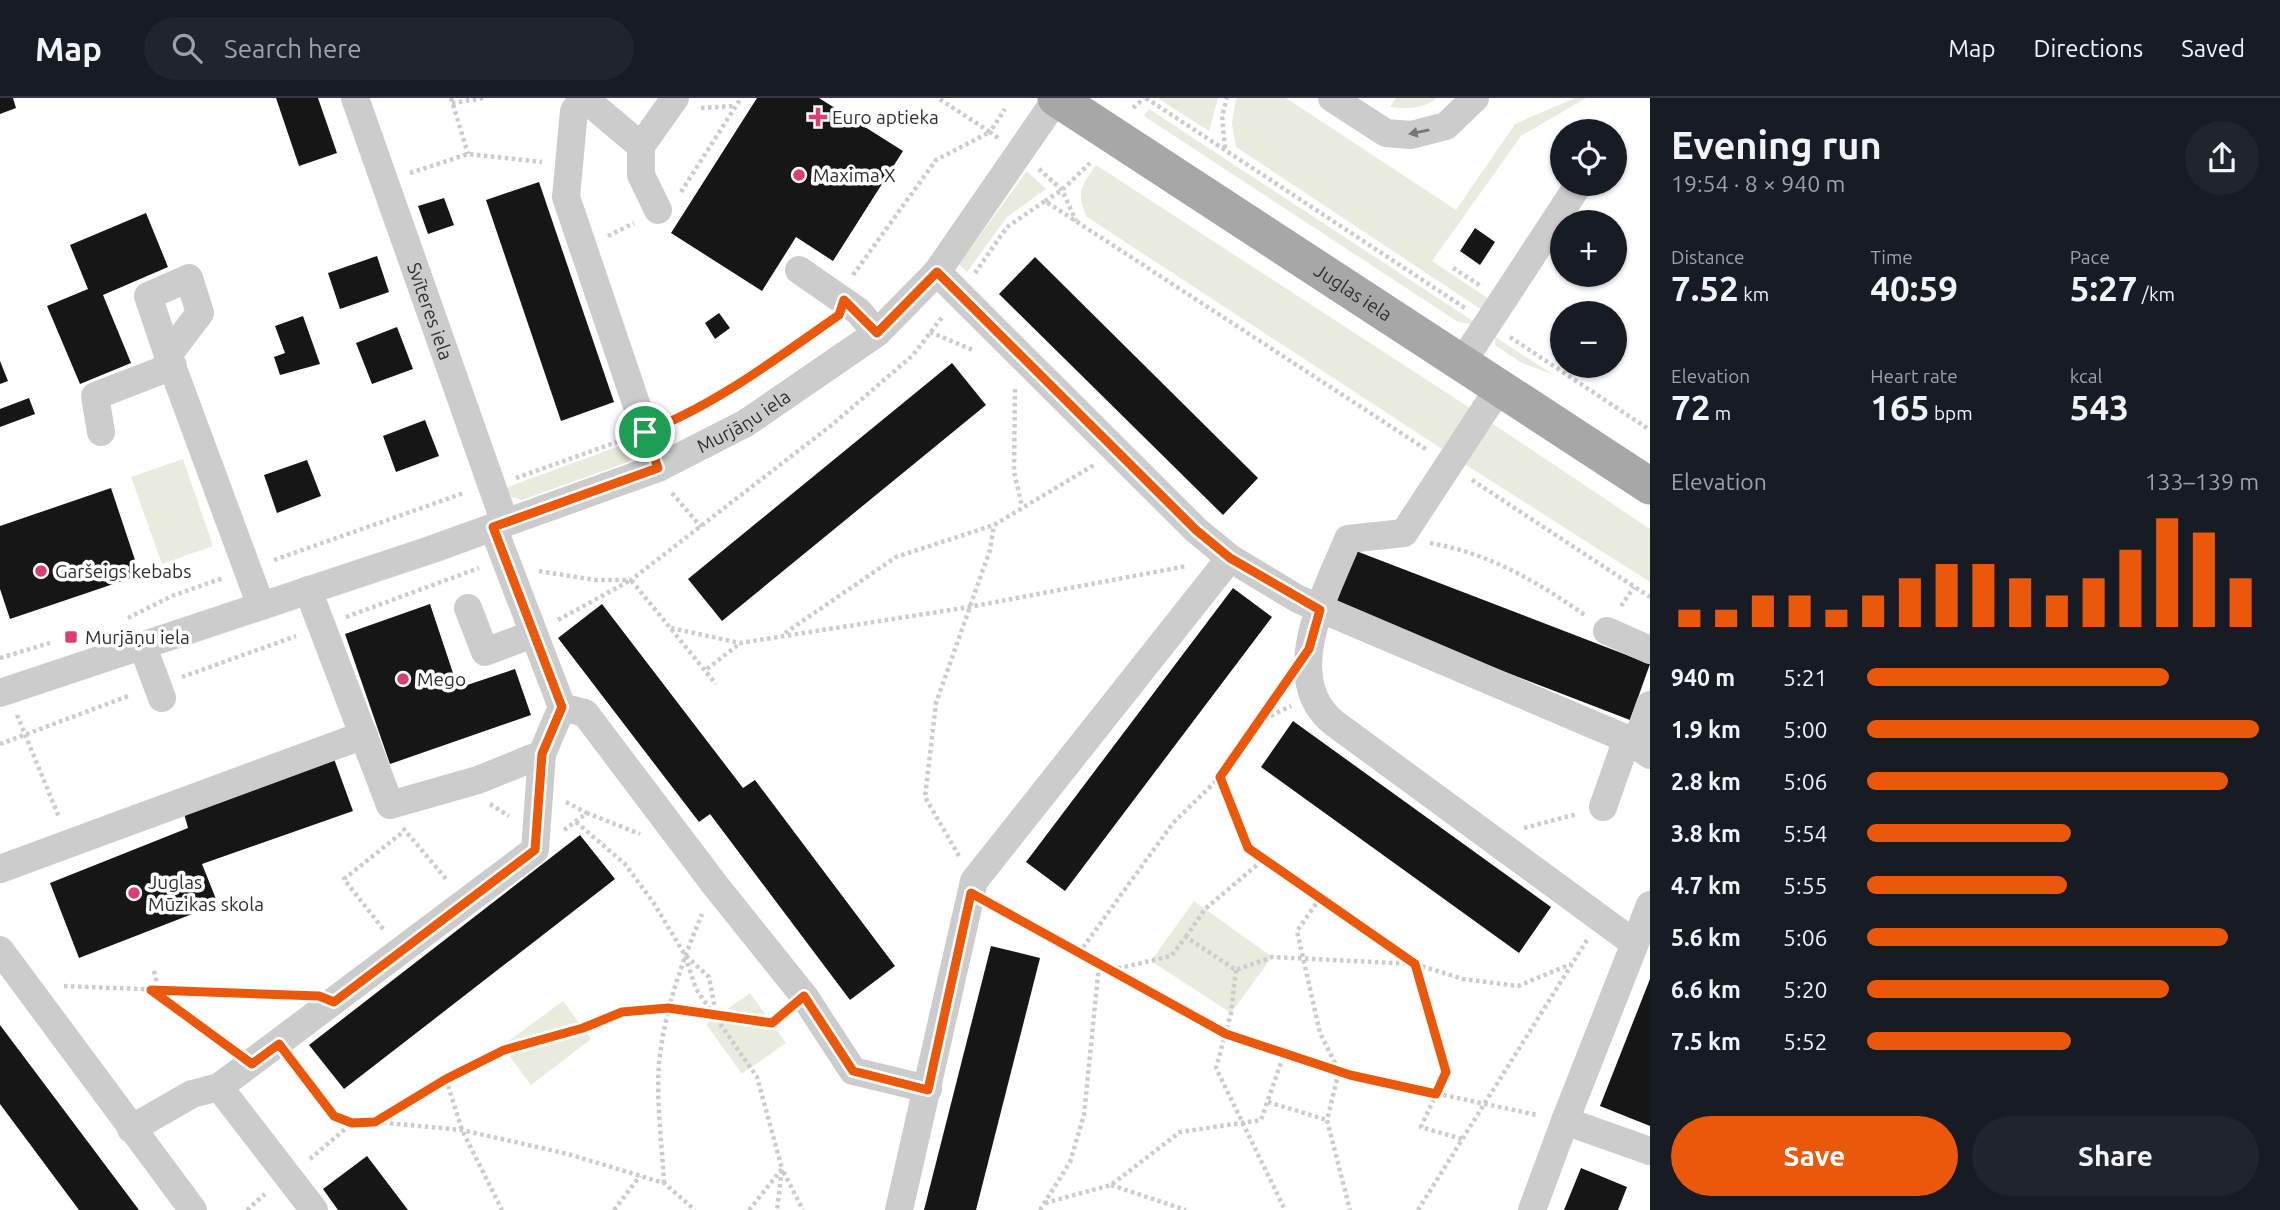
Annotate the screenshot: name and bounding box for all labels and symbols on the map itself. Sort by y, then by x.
place label: Euro aptieka [832,106,939,128]
marker: Euro aptieka [810,109,826,125]
one-way arrow [1408,127,1430,138]
place label: Maxima X [813,164,896,186]
marker: Maxima X [791,167,807,183]
street label: Svīteres iela [403,259,458,363]
street label: Juglas iela [1310,259,1396,326]
street label: Murjāņu iela [693,385,794,457]
pin [615,402,675,462]
place label: Garšeigs kebabs [55,560,191,582]
marker: Garšeigs kebabs [33,563,49,579]
place label: Murjāņu iela [85,626,190,648]
marker: Murjāņu iela [63,629,79,645]
place label: Mego [417,668,466,690]
marker: Mego [395,671,411,687]
place label: Juglas Mūzikas skola [148,871,264,915]
marker: Juglas Mūzikas skola [126,885,142,901]

